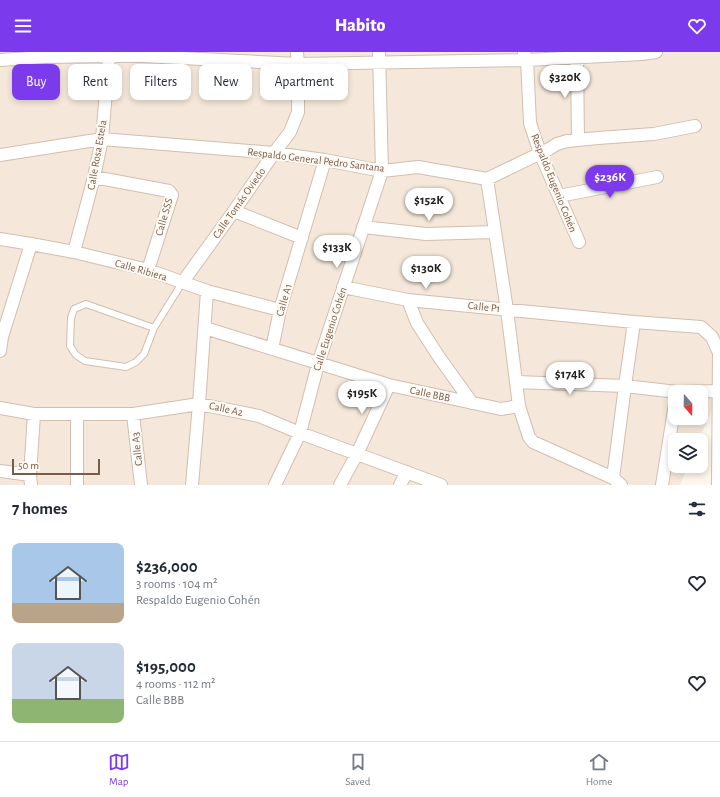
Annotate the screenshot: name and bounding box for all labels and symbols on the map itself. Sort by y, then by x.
pin: $320K [537,65,593,99]
street label: Calle Rosa Estela [85,119,109,191]
street label: Respaldo Eugenio Cohén [529,132,579,234]
street label: Respaldo General Pedro Santana [247,146,385,174]
pin: $236K [582,165,638,199]
street label: Calle Tomás Oviedo [211,166,267,240]
pin: $152K [401,188,457,222]
street label: Calle SSS [153,197,175,237]
pin: $133K [309,235,365,269]
pin: $130K [398,256,454,290]
street label: Calle Ribiera [114,257,168,283]
street label: Calle A1 [274,282,294,318]
street label: Calle Eugenio Cohén [311,286,349,372]
street label: Calle P1 [467,300,501,314]
pin: $174K [542,362,598,396]
pin: $195K [334,381,390,415]
street label: Calle BBB [409,384,451,404]
north arrow [668,385,708,425]
street label: Calle A2 [208,400,244,418]
street label: Calle A3 [130,431,144,466]
scale bar [12,457,100,476]

